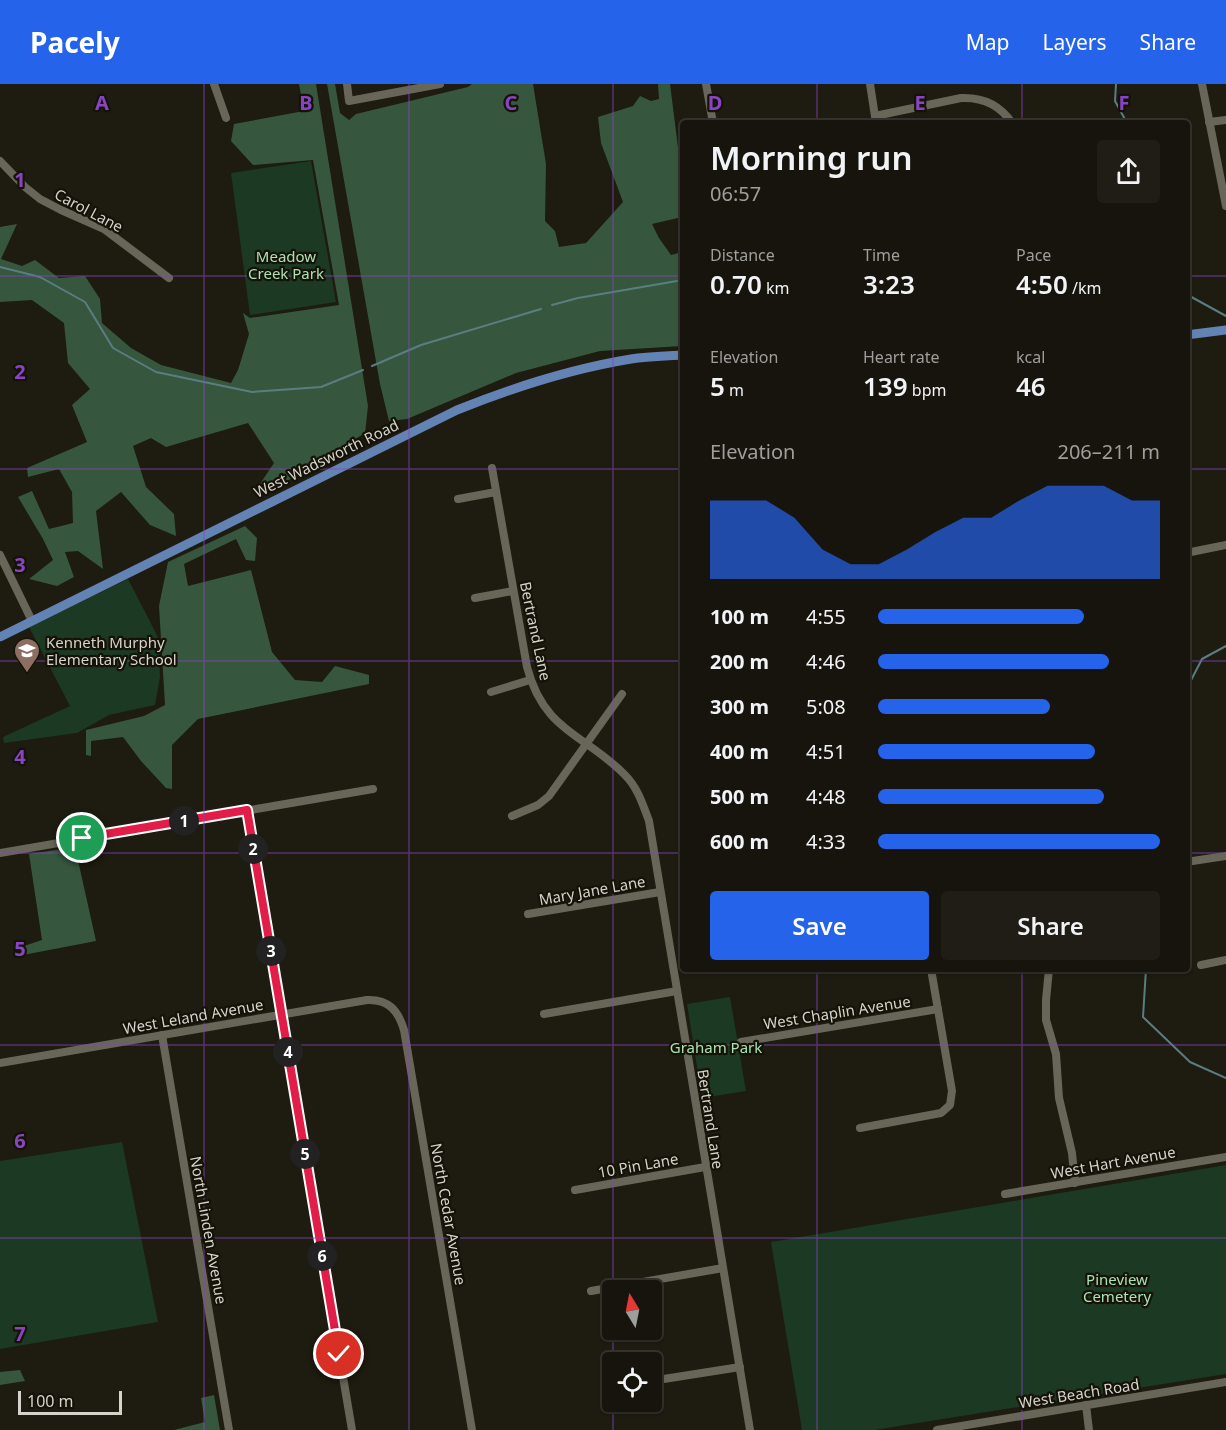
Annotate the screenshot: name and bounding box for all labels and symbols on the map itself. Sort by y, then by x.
text: A [95,89,109,116]
text: B [299,89,313,116]
text: C [505,89,518,116]
text: D [708,89,722,116]
text: E [914,89,926,116]
text: F [1119,89,1129,116]
text: 1 [14,166,26,193]
street label: Carol Lane [51,184,127,236]
park label: Meadow Creek Park [248,246,324,283]
text: 2 [14,358,26,385]
street label: West Wadsworth Road [250,414,402,502]
text: 3 [14,551,26,578]
street label: Bertrand Lane [516,580,556,682]
place label: Kenneth Murphy Elementary School [46,632,177,669]
school or university icon: Kenneth Murphy Elementary School [12,636,42,674]
text: 4 [14,743,26,770]
pin: 1 [169,806,199,836]
pin [56,812,107,863]
pin: 2 [238,834,268,864]
street label: Mary Jane Lane [537,871,647,909]
text: 5 [14,935,26,962]
pin: 3 [256,936,286,966]
street label: West Chaplin Avenue [762,991,912,1033]
street label: West Leland Avenue [121,994,265,1038]
pin: 4 [273,1037,303,1067]
park label: Graham Park [670,1037,762,1057]
street label: Bertrand Lane [693,1068,729,1170]
text: 6 [14,1127,26,1154]
pin: 5 [290,1139,320,1169]
street label: West Hart Avenue [1049,1141,1177,1183]
street label: North Cedar Avenue [427,1142,471,1286]
street label: 10 Pin Lane [596,1148,680,1182]
street label: North Linden Avenue [186,1155,232,1305]
pin: 6 [307,1241,337,1271]
park label: Pineview Cemetery [1083,1269,1151,1306]
north arrow [602,1280,662,1340]
text: 7 [14,1320,26,1347]
pin [313,1328,364,1379]
street label: West Beach Road [1017,1374,1141,1412]
scale bar [18,1388,122,1416]

